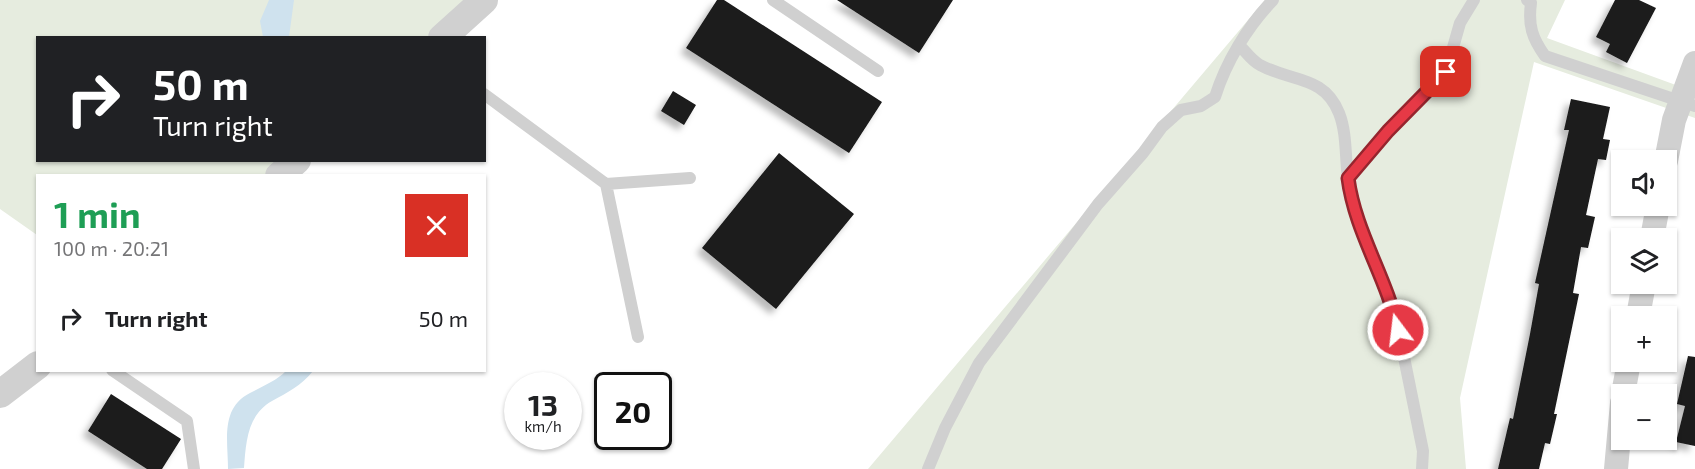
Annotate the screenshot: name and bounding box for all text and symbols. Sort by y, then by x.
pin [1420,46,1471,97]
icon: arrive [1429,55,1462,88]
text: 50 m [153,58,249,108]
icon: right [54,60,132,138]
text: Turn right [153,109,273,141]
map controls [1611,150,1677,450]
button: sound [1611,150,1677,216]
text: 1 min [54,192,141,235]
button: close [405,194,468,257]
button: layers [1611,228,1677,294]
text: 100 m · 20:21 [54,236,169,260]
position arrow [1366,298,1430,362]
icon: right [54,302,87,335]
text: Turn right [105,305,207,331]
text: 50 m [419,305,468,331]
button: + [1611,306,1677,372]
speed limit sign: 20 [594,372,672,450]
button: − [1611,384,1677,450]
text: 13 [528,386,558,422]
text: km/h [524,417,562,435]

